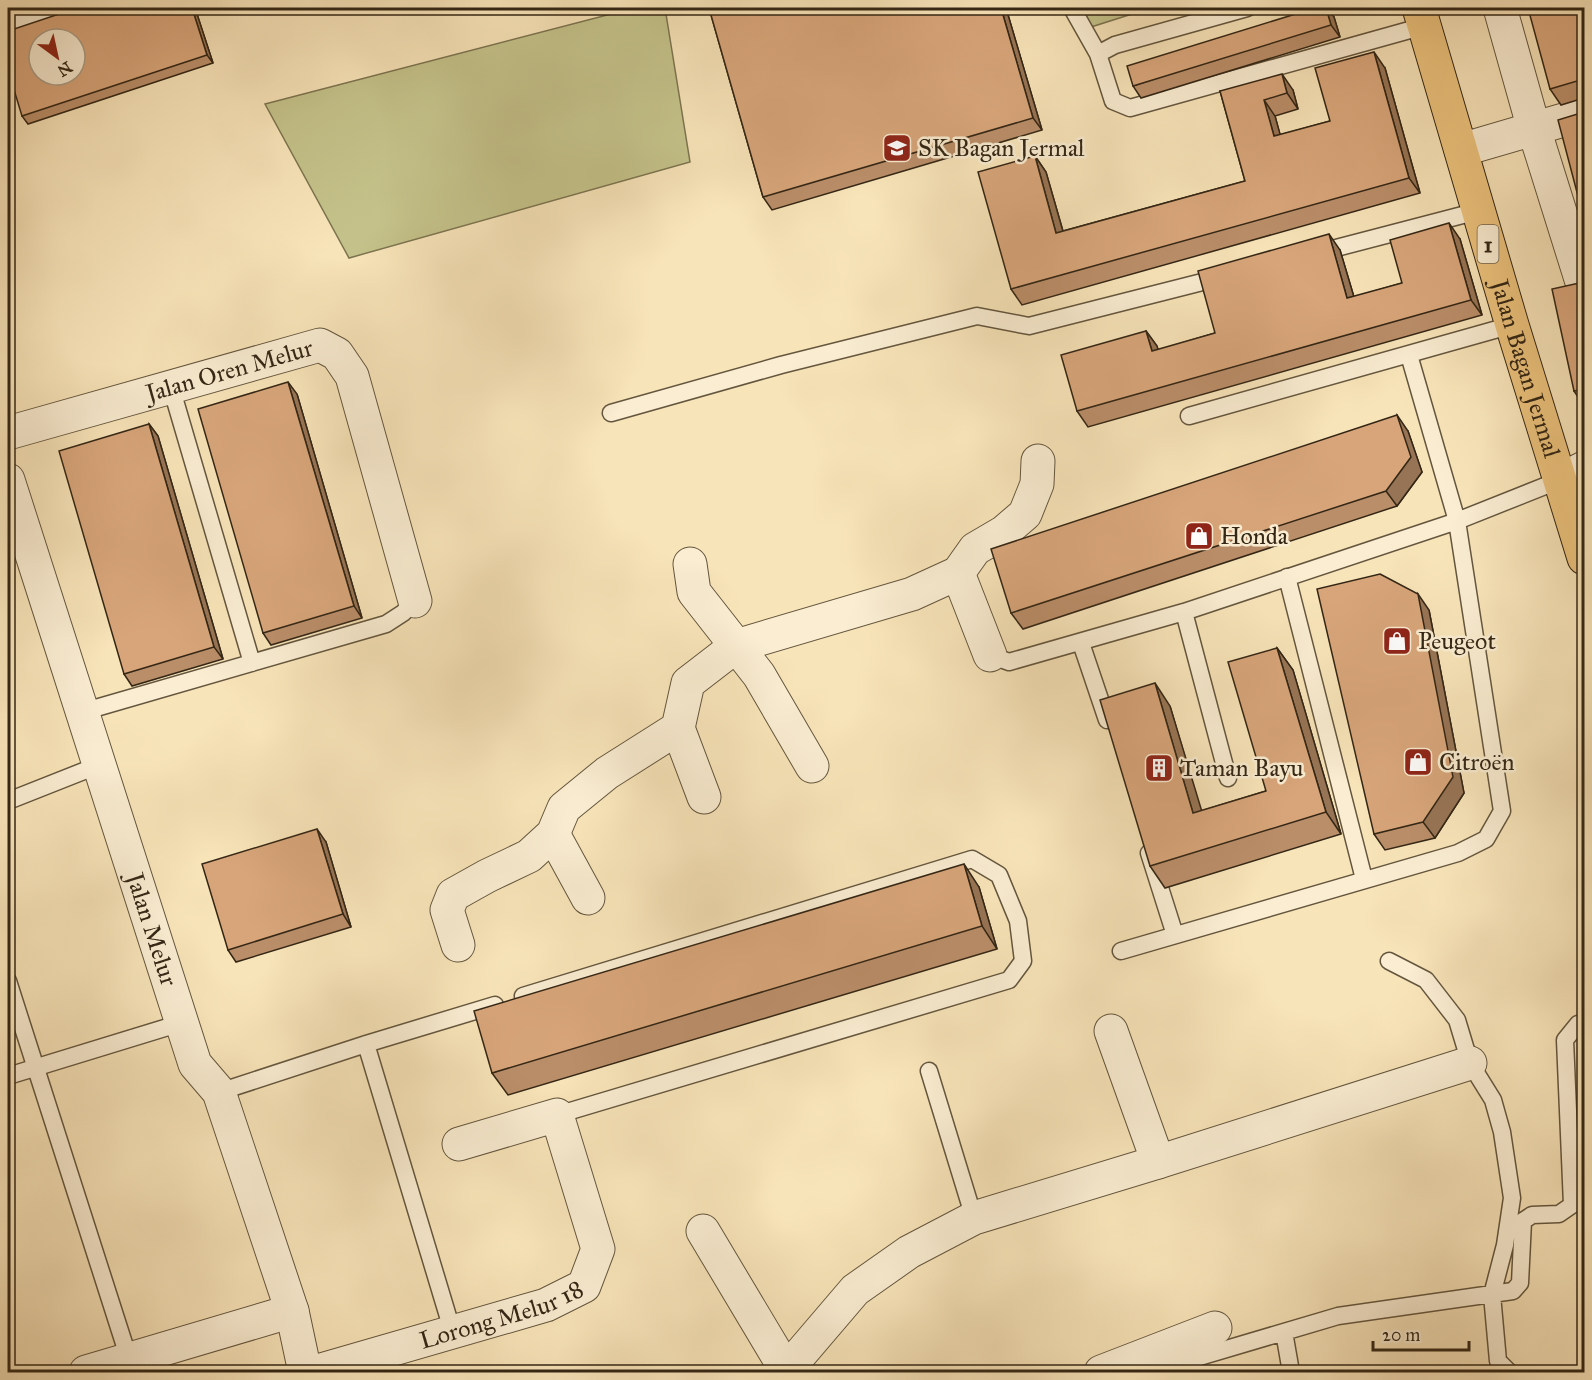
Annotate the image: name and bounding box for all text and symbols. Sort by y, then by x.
north arrow [27,27,87,87]
text: N [54,57,76,81]
school or university icon: SK Bagan Jermal [881,132,913,164]
place label: SK Bagan Jermal [918,133,1085,163]
road number: 1 [1478,225,1498,263]
street label: Jalan Bagan Jermal [1484,273,1567,462]
street label: Jalan Oren Melur [140,333,316,409]
shop icon: Honda [1183,520,1215,552]
place label: Honda [1220,521,1289,551]
shop icon: Peugeot [1381,625,1413,657]
place label: Peugeot [1418,626,1496,656]
shop icon: Citroën [1402,746,1434,778]
place label: Citroën [1439,747,1514,777]
building icon: Taman Bayu [1143,752,1175,784]
place label: Taman Bayu [1180,753,1304,783]
street label: Jalan Melur [119,866,184,990]
street label: Lorong Melur 18 [416,1274,588,1356]
scale bar [1373,1314,1469,1352]
text: 20 m [1382,1324,1420,1346]

